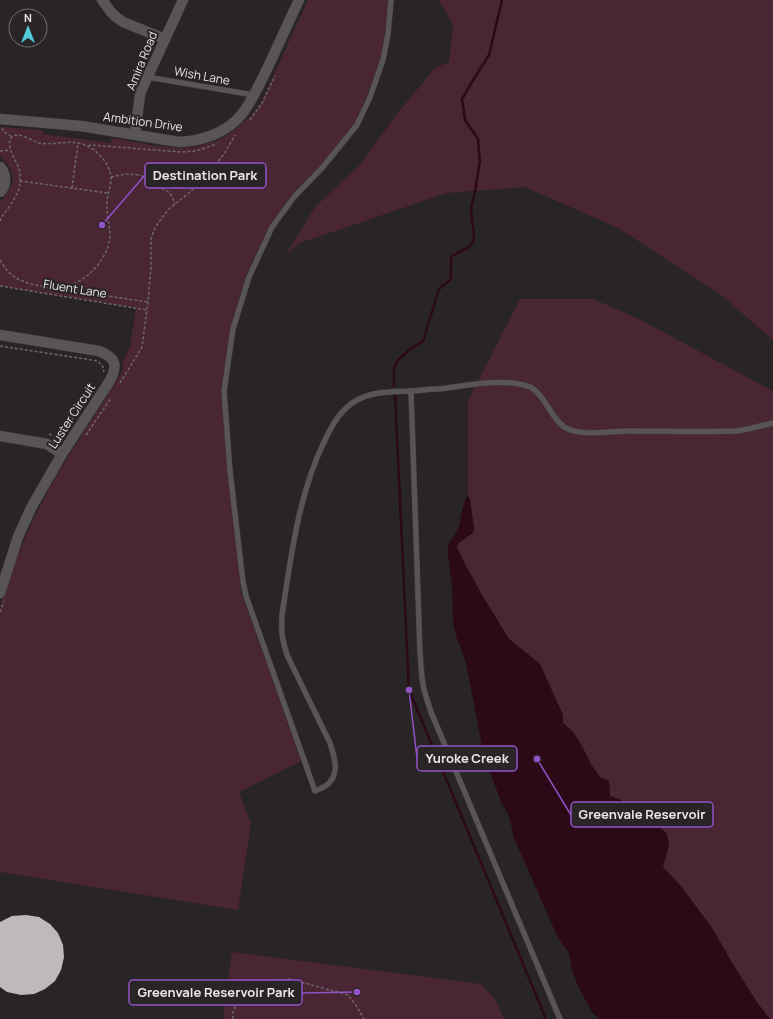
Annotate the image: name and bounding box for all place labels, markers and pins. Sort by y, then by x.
callout: Destination Park [145,163,266,188]
callout: Yuroke Creek [417,746,517,771]
callout: Greenvale Reservoir [571,802,713,827]
callout: Greenvale Reservoir Park [129,980,302,1005]

